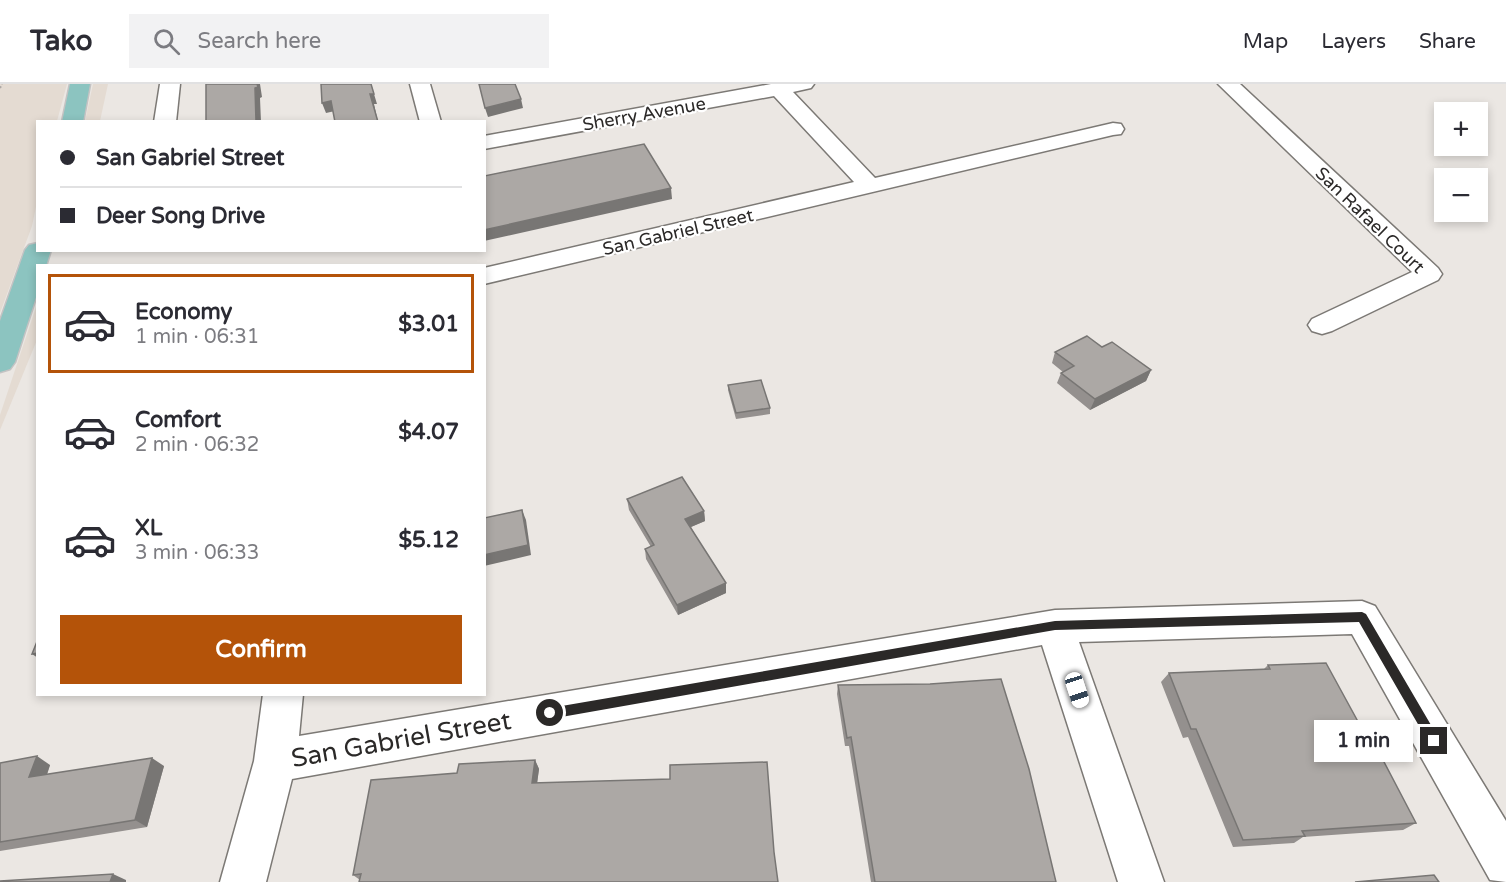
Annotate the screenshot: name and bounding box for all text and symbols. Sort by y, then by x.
search box [129,14,549,68]
text: Tako [30,24,93,58]
icon: search [150,25,183,58]
text: Search here [198,28,321,54]
text: Map [1243,29,1288,54]
text: Layers [1321,29,1386,54]
text: Share [1419,29,1476,54]
street label: Sherry Avenue [581,92,707,136]
map controls [1434,102,1488,222]
button: + [1434,102,1488,156]
text: San Gabriel Street [96,145,284,171]
street label: San Rafael Court [1311,162,1429,278]
button: − [1434,168,1488,222]
text: Deer Song Drive [96,203,265,229]
street label: San Gabriel Street [600,204,756,260]
icon: car [63,297,117,351]
text: Economy [135,299,232,325]
text: $3.01 [398,311,459,337]
text: 1 min · 06:31 [135,325,259,349]
icon: car [63,405,117,459]
text: Comfort [135,407,221,433]
text: $4.07 [398,419,459,445]
text: 2 min · 06:32 [135,433,259,457]
icon: car [63,513,117,567]
text: XL [135,515,162,541]
text: $5.12 [398,527,459,553]
text: 3 min · 06:33 [135,541,259,565]
button: Confirm [60,615,462,684]
car [1063,670,1091,710]
route start [536,699,563,726]
street label: San Gabriel Street [289,705,513,774]
callout: 1 min [1314,720,1413,762]
route end [1420,727,1447,754]
text: 1 min [1337,729,1390,753]

